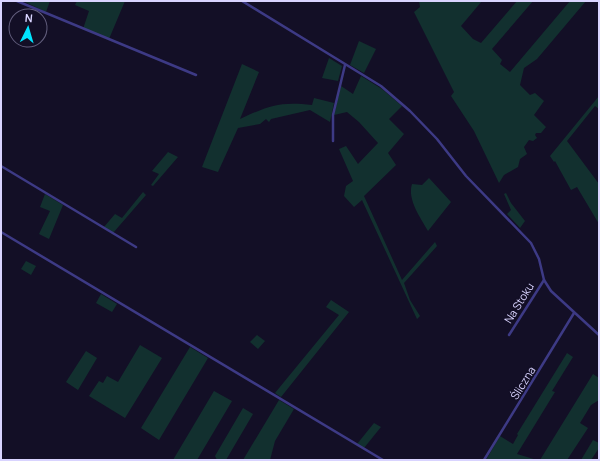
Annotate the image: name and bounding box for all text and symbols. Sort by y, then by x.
north arrow [8,8,48,48]
text: N [24,10,34,25]
street label: Na Stoku [500,280,537,326]
street label: Śliczna [507,363,539,402]

